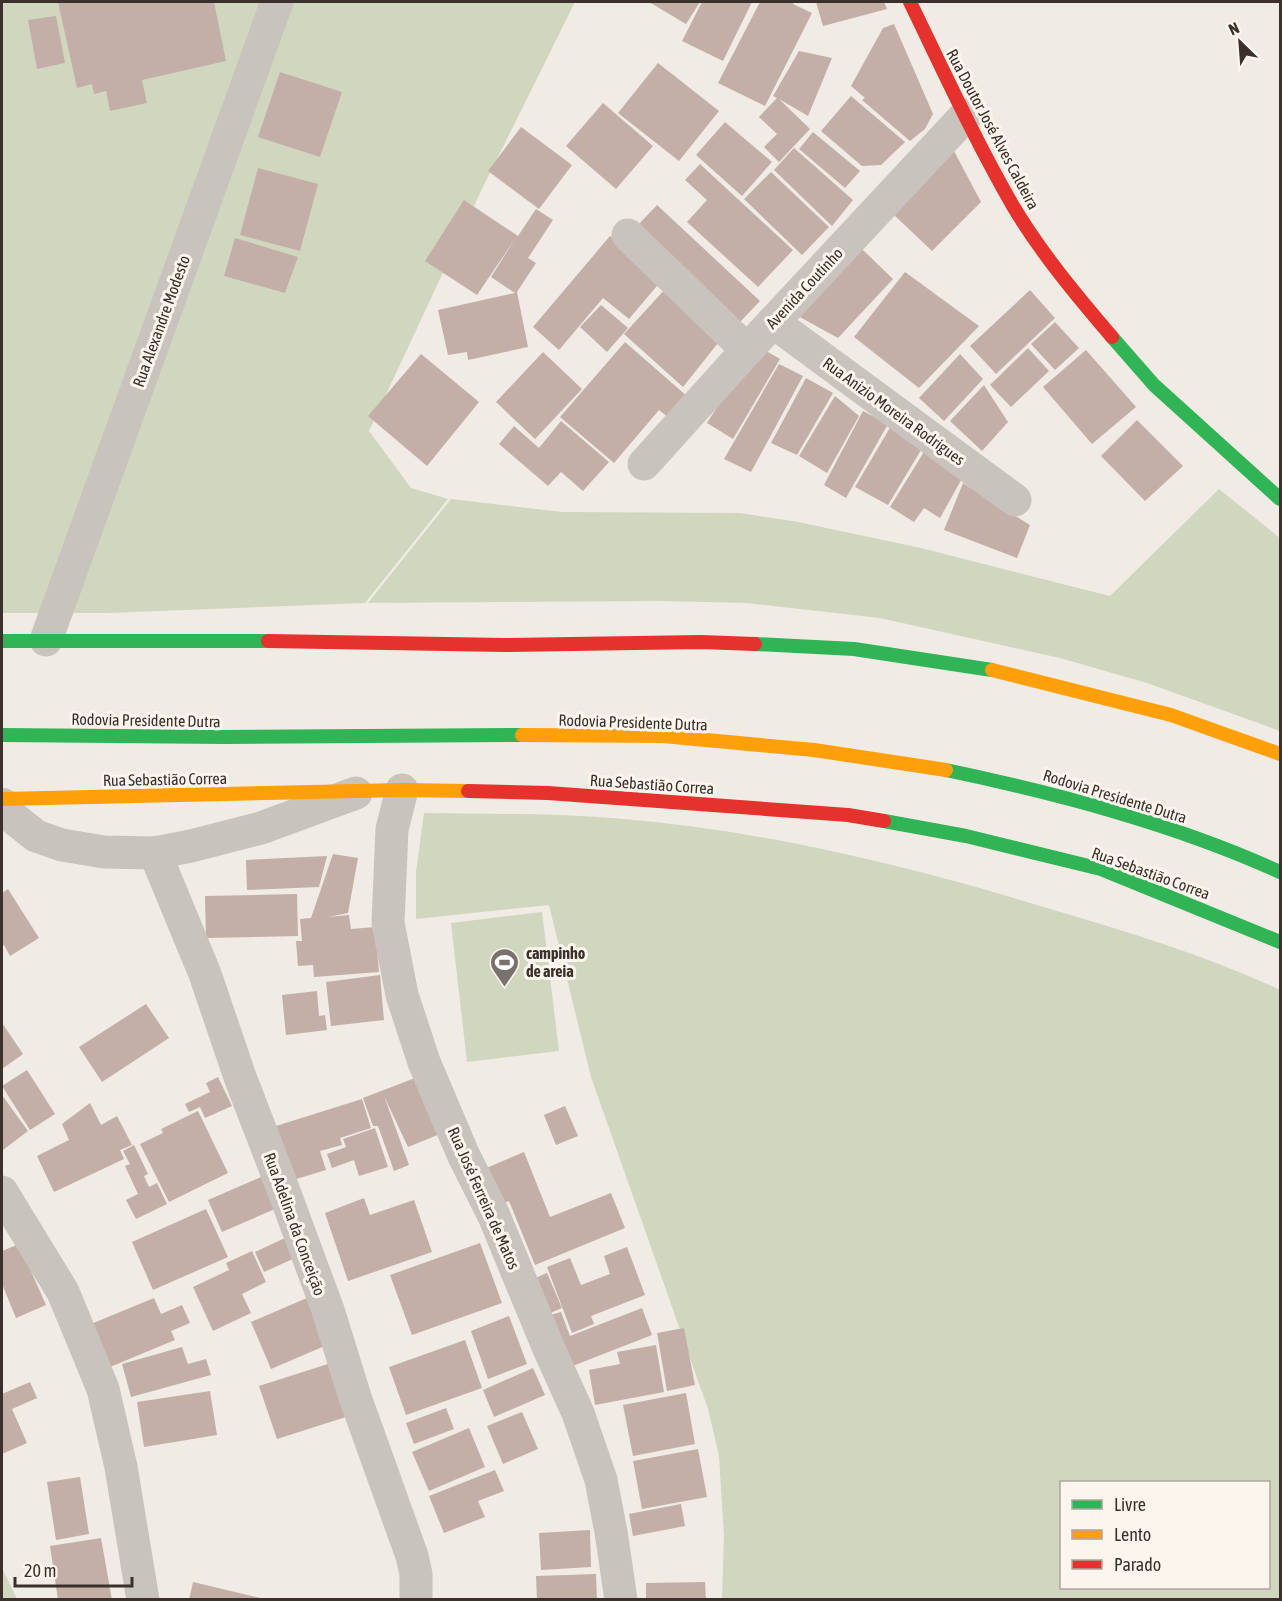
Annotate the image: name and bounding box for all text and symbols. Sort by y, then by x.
north arrow [1210,12,1270,72]
text: N [1226,18,1242,39]
street label: Rua Doutor José Alves Caldeira [943,46,1043,212]
street label: Avenida Coutinho [762,244,846,332]
street label: Rua Alexandre Modesto [129,253,193,389]
street label: Rua Anizio Moreira Rodrigues [819,354,969,469]
street label: Rodovia Presidente Dutra [71,710,221,730]
street label: Rodovia Presidente Dutra [558,710,708,734]
street label: Rodovia Presidente Dutra [1041,766,1189,826]
street label: Rua Sebastião Correa [103,769,227,789]
street label: Rua Sebastião Correa [589,771,715,797]
street label: Rua Sebastião Correa [1090,843,1212,903]
place label: campinho de areia [526,944,586,980]
sports icon: campinho de areia [489,946,521,988]
street label: Rua José Ferreira de Matos [445,1124,524,1272]
street label: Rua Adelina da Conceição [260,1150,329,1298]
legend [1060,1481,1270,1589]
text: Livre [1114,1494,1146,1515]
text: Lento [1114,1524,1151,1545]
scale bar [15,1550,132,1588]
text: Parado [1114,1554,1161,1575]
text: 20 m [24,1560,56,1581]

